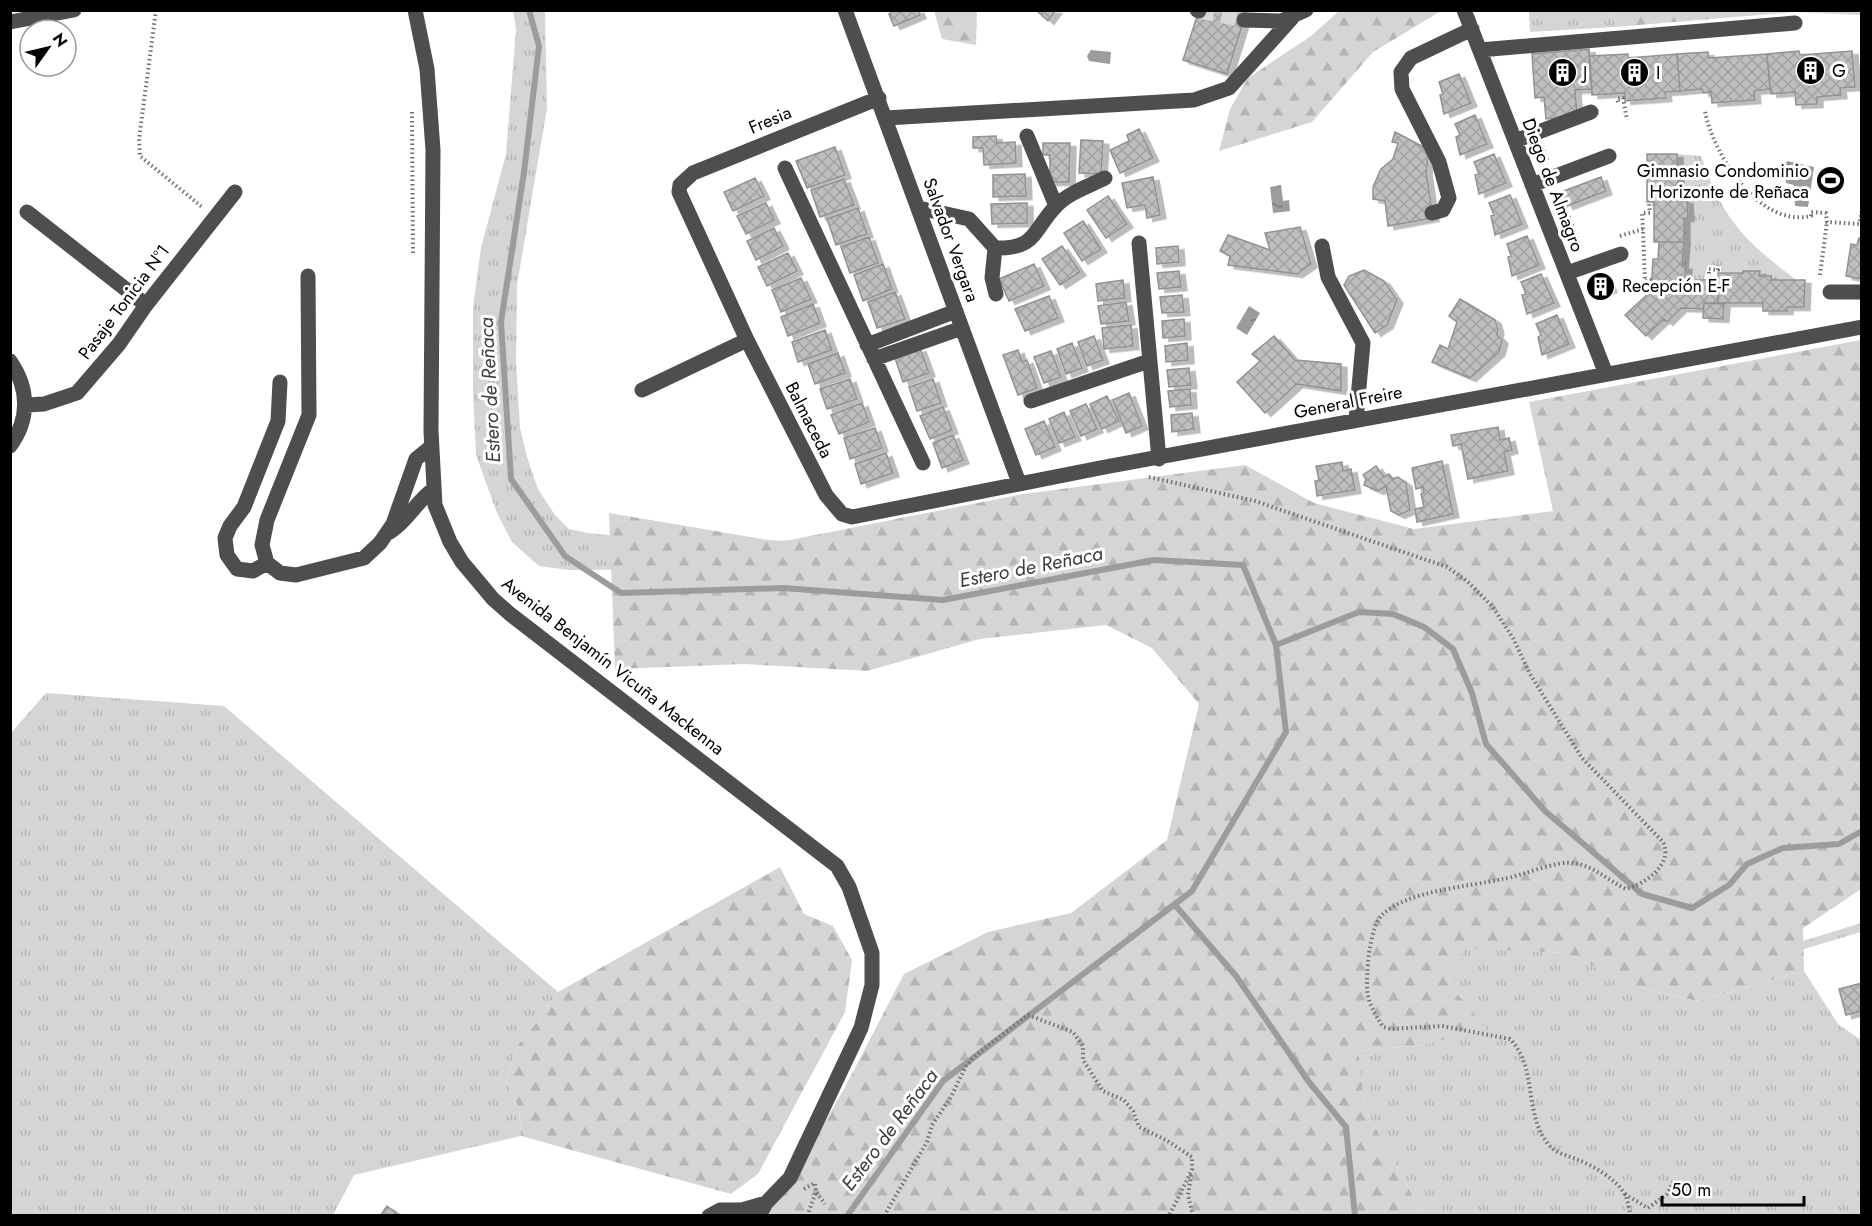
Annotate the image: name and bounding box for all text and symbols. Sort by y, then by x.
north arrow [18,18,78,78]
text: N [47,28,73,52]
building icon: G [1795,55,1827,87]
building icon: J [1546,57,1578,89]
building icon: I [1619,57,1651,89]
place label: G [1832,58,1846,84]
place label: J [1581,60,1587,86]
place label: I [1656,60,1660,86]
street label: Fresia [744,99,796,141]
street label: Diego de Almagro [1516,114,1591,256]
place label: Gimnasio Condominio Horizonte de Reñaca [1637,158,1809,205]
sports icon: Gimnasio Condominio Horizonte de Reñaca [1814,165,1846,197]
street label: Salvador Vergara [917,174,985,306]
street label: Pasaje Tonicia Nº1 [72,239,176,365]
building icon: Recepción E-F [1585,270,1617,302]
place label: Recepción E-F [1622,273,1730,299]
water label: Estero de Reñaca [472,317,508,463]
street label: Balmaceda [779,377,839,463]
street label: General Freire [1292,379,1404,425]
water label: Estero de Reñaca [957,539,1105,595]
street label: Avenida Benjamín Vicuña Mackenna [496,571,730,761]
water label: Estero de Reñaca [835,1063,945,1197]
scale bar [1662,1169,1804,1207]
text: 50 m [1671,1177,1711,1203]

